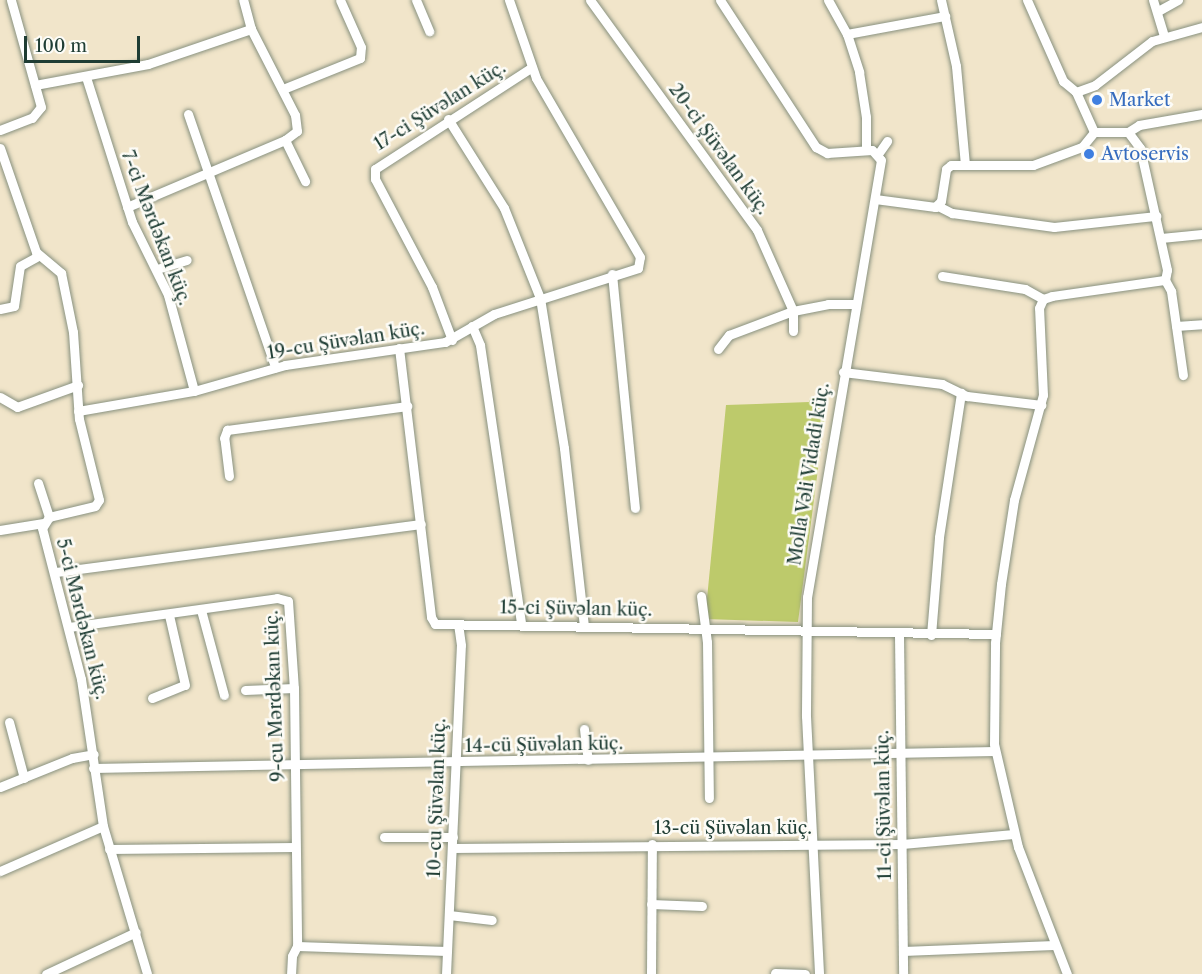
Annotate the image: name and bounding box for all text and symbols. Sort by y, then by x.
scale bar [27,24,142,62]
text: 100 m [35,35,87,57]
street label: 17-ci Şüvəlan küç. [370,57,510,155]
street label: 20-ci Şüvəlan küç. [664,79,774,219]
place label: Market [1109,89,1170,111]
marker: Market [1090,93,1104,107]
place label: Avtoservis [1101,143,1189,165]
marker: Avtoservis [1082,147,1096,161]
street label: 7-ci Mərdəkan küç. [117,148,195,308]
street label: 19-cu Şüvəlan küç. [266,318,426,364]
street label: Molla Vəli Vidadi küç. [784,380,834,568]
street label: 5-ci Mərdəkan küç. [52,536,112,702]
street label: 15-ci Şüvəlan küç. [500,597,652,621]
street label: 9-cu Mərdəkan küç. [261,610,289,782]
street label: 10-cu Şüvəlan küç. [423,718,451,878]
street label: 11-ci Şüvəlan küç. [872,730,896,880]
street label: 14-cü Şüvəlan küç. [465,733,623,757]
street label: 13-cü Şüvəlan küç. [654,817,812,839]

